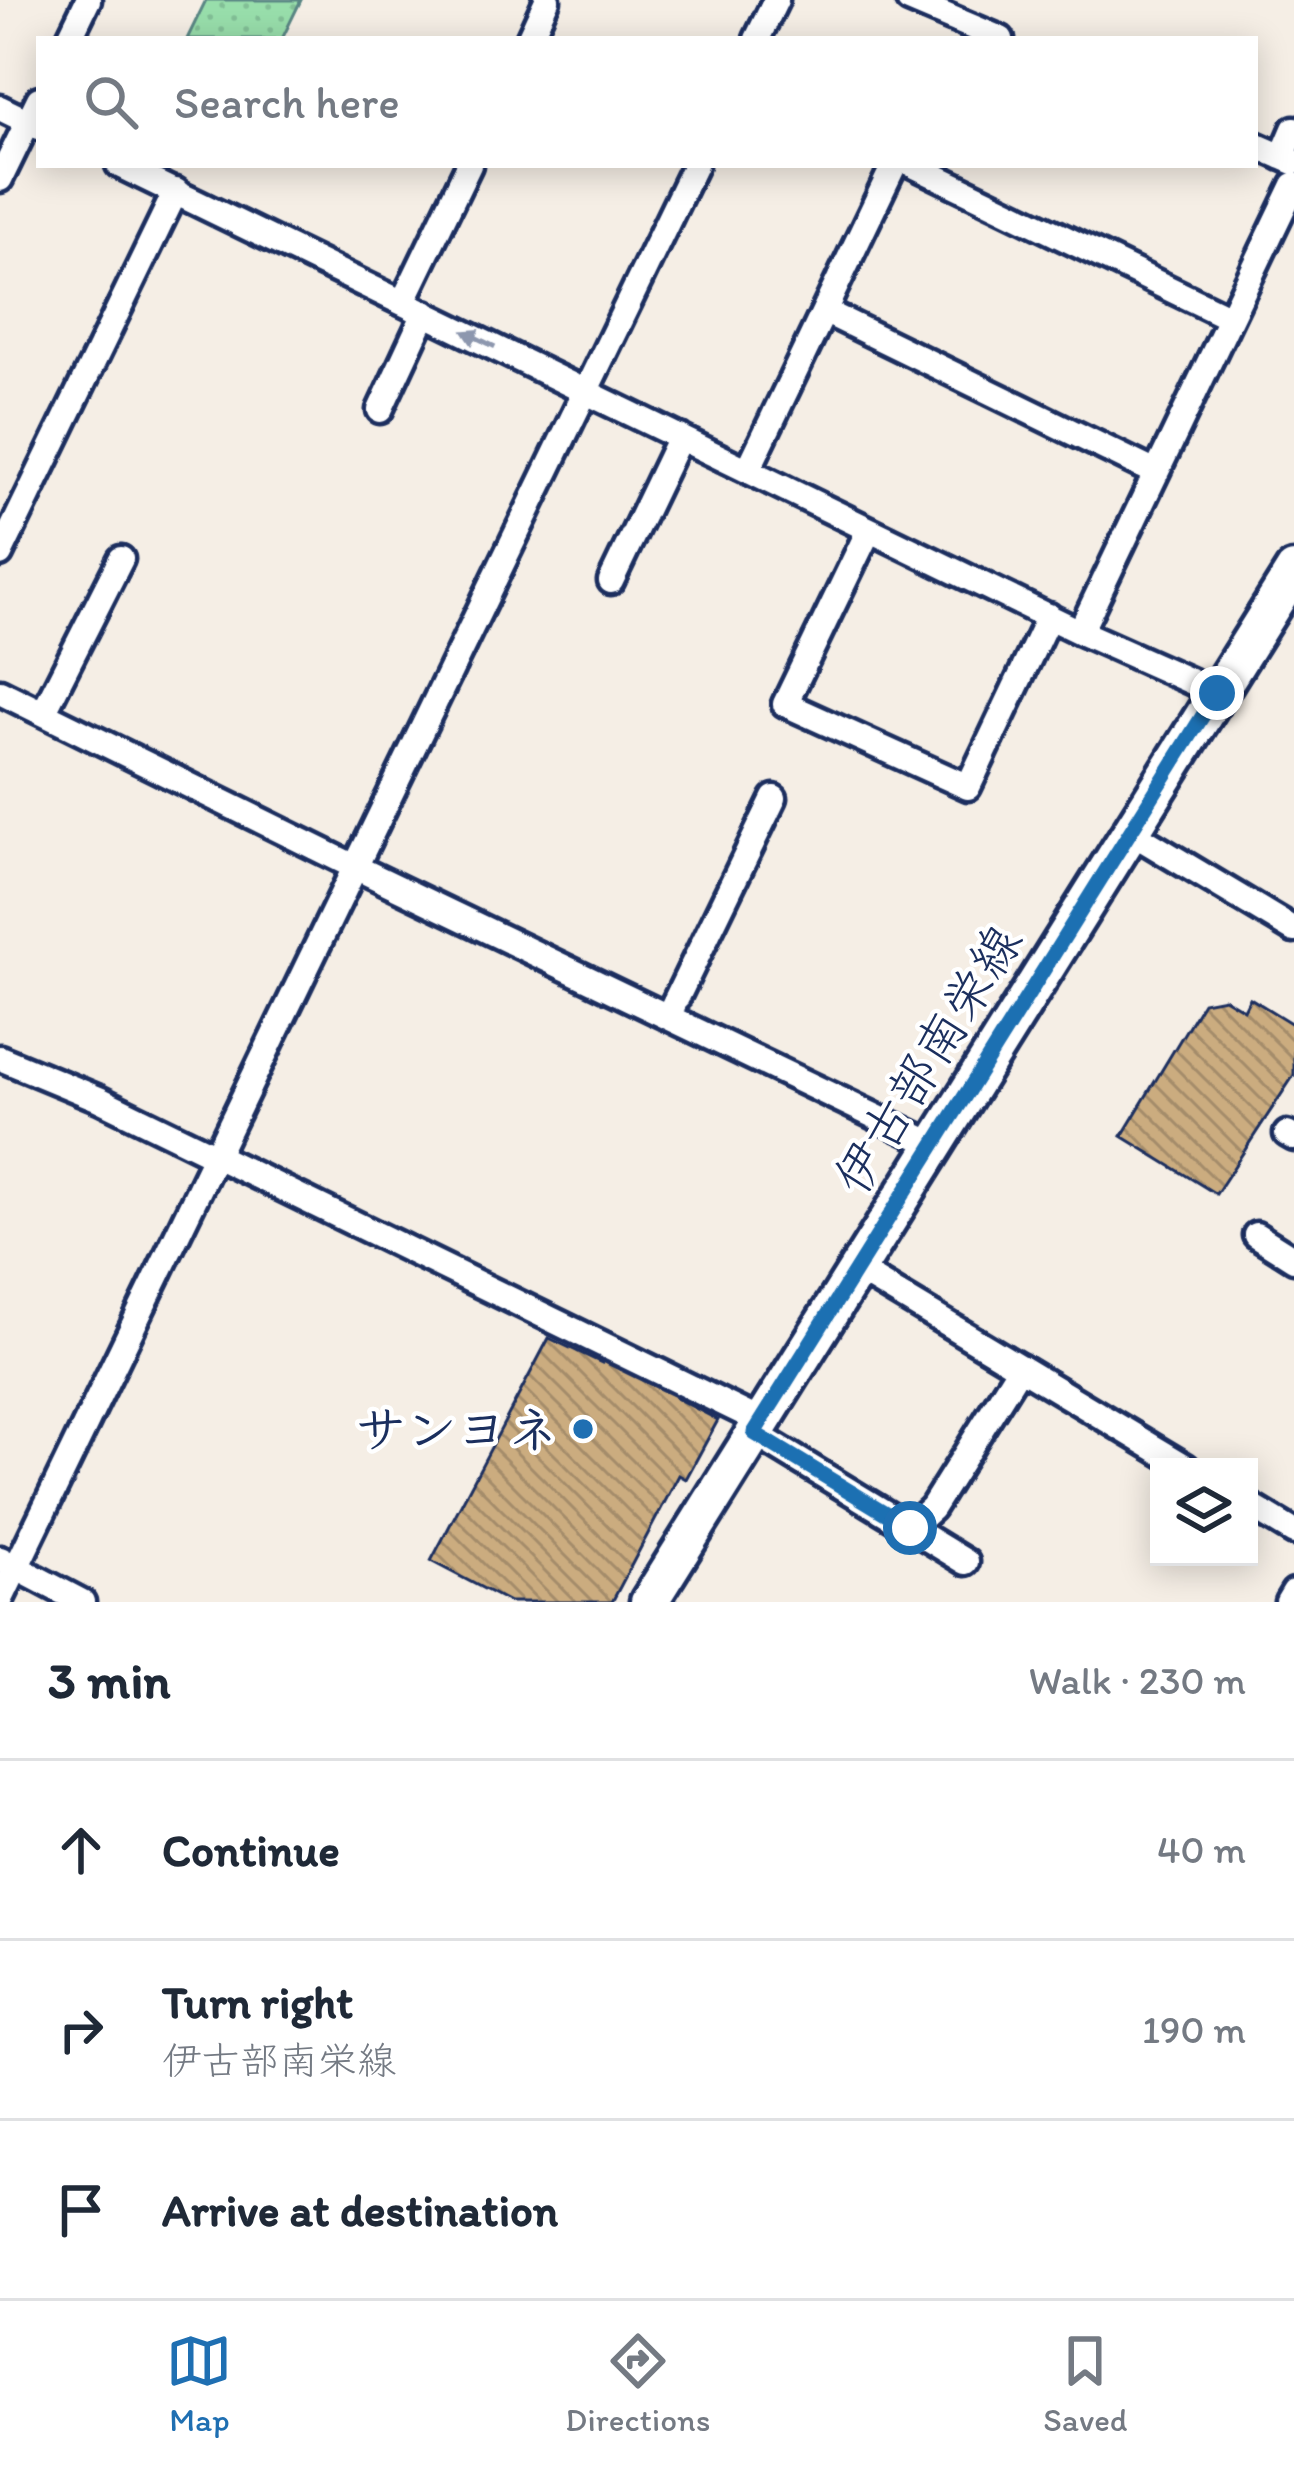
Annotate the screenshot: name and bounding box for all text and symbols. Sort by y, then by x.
search box [36,36,1258,168]
icon: search [78,69,144,135]
text: Search here [174,75,400,129]
one-way arrow [462,330,496,350]
route end [1190,666,1244,720]
street label: 伊古部南栄線 [820,913,1034,1205]
place label: サンヨネ [355,1399,559,1460]
marker: サンヨネ [570,1416,596,1442]
map controls [1150,1458,1258,1566]
button: layers [1150,1458,1258,1566]
route start [883,1501,937,1555]
text: 3 min [48,1650,170,1711]
text: Walk · 230 m [1029,1657,1246,1704]
icon: ahead [48,1817,114,1883]
text: Continue [162,1823,340,1877]
text: 40 m [1157,1826,1246,1873]
text: Turn right [162,1975,353,2029]
icon: right [48,1997,114,2063]
text: 190 m [1142,2006,1246,2053]
text: 伊古部南栄線 [162,2037,396,2084]
icon: arrive [48,2177,114,2243]
text: Arrive at destination [162,2183,558,2237]
tab: Map [166,2328,232,2439]
tab: Directions [565,2328,710,2439]
tab: Saved [1043,2328,1128,2439]

